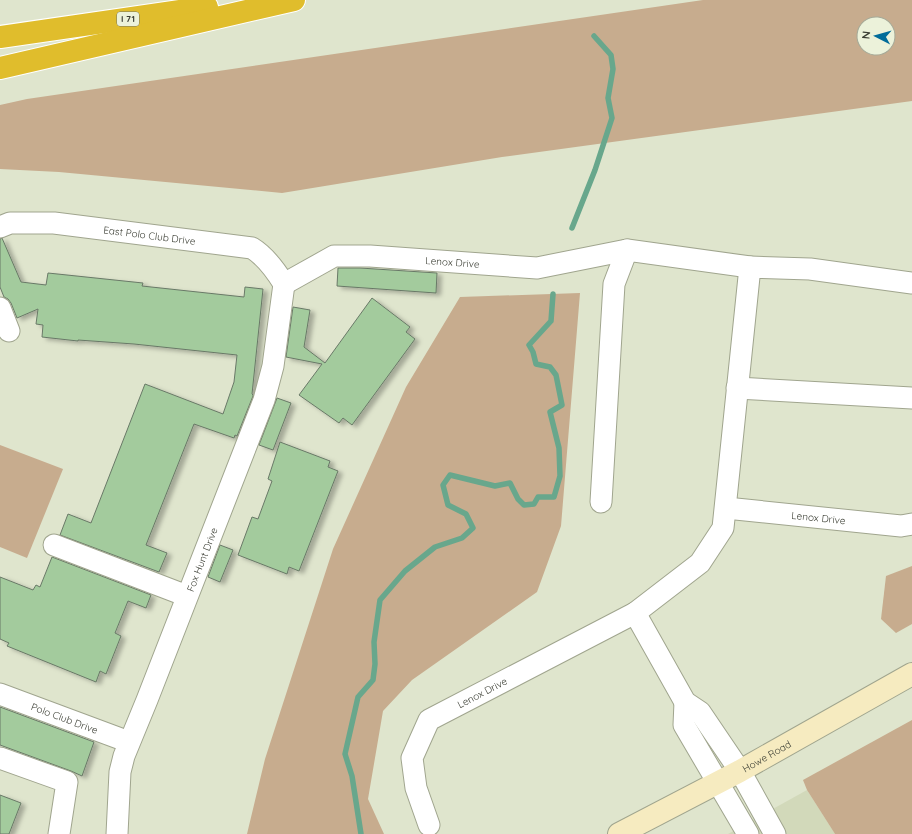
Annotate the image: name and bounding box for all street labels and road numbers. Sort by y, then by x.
road number: I 71 [117,12,139,26]
street label: East Polo Club Drive [103,223,197,248]
street label: Lenox Drive [425,254,480,271]
street label: Lenox Drive [791,509,847,527]
street label: Fox Hunt Drive [184,525,221,594]
street label: Lenox Drive [455,674,510,711]
street label: Polo Club Drive [29,700,100,737]
street label: Howe Road [740,737,794,775]

